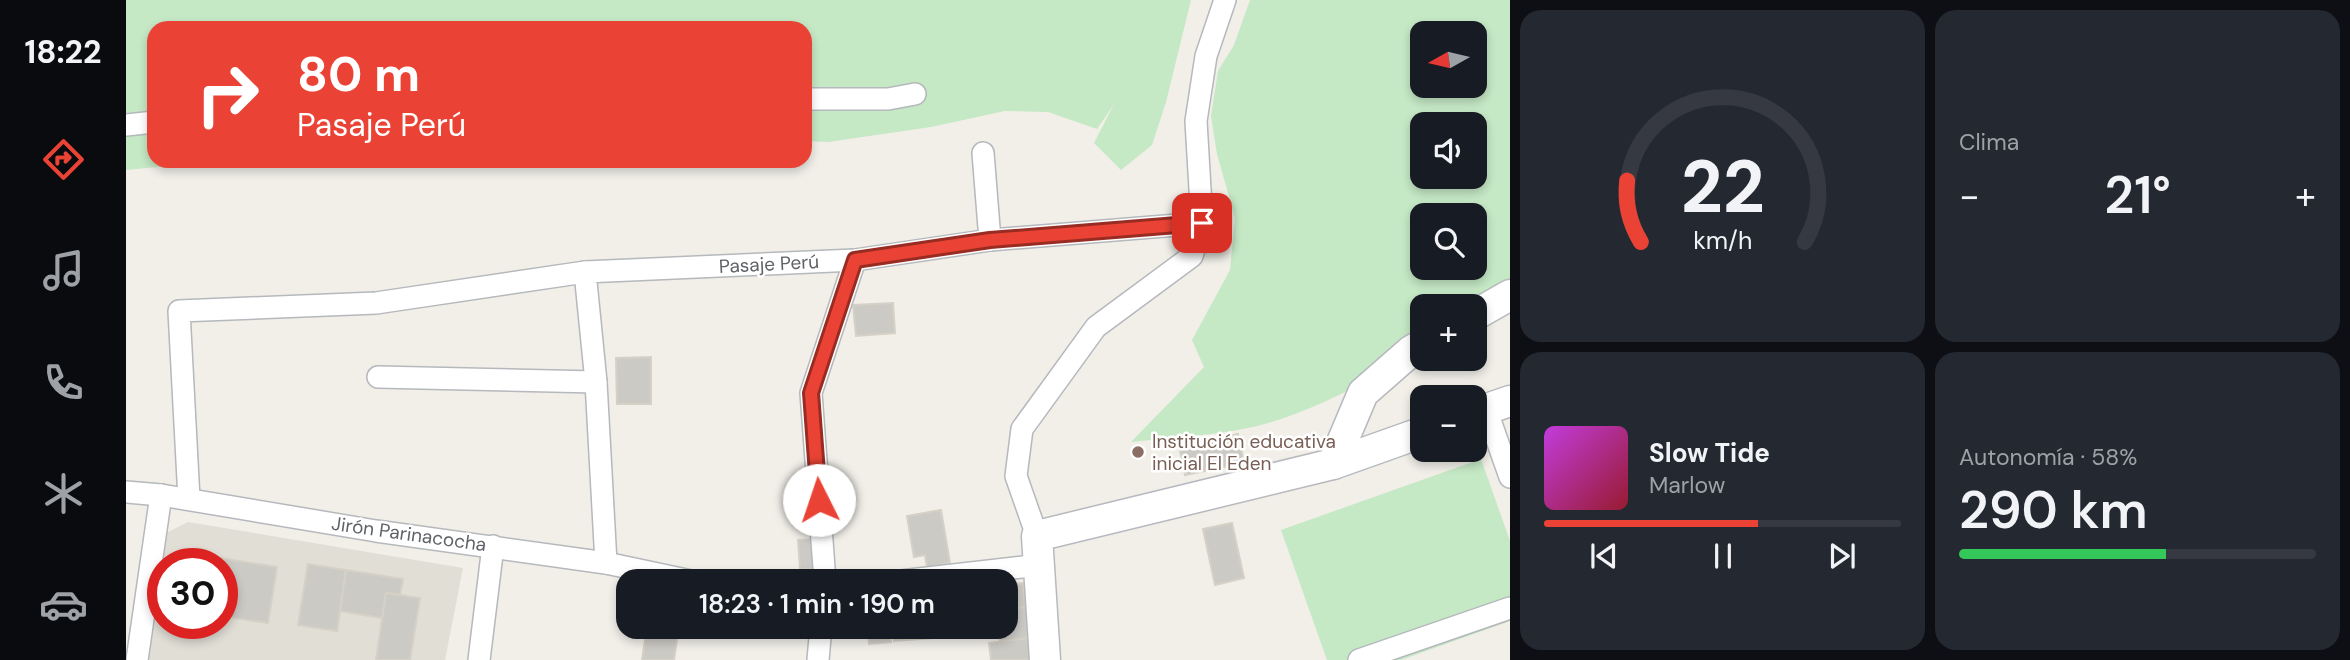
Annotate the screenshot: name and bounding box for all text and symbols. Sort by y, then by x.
north arrow [1410,21,1488,98]
map controls [1410,21,1487,462]
text: 18:22 [25,31,101,73]
text: 80 m [297,42,420,106]
icon: right [182,49,273,140]
text: Pasaje Perú [297,104,466,146]
button: sound [1410,112,1487,189]
text: Clima [1959,127,2019,157]
icon: directions [39,135,88,184]
text: 22 [1680,140,1765,235]
text: 21° [2104,161,2171,229]
text: − [1959,171,1980,221]
text: + [2295,171,2316,221]
pin [1172,193,1232,253]
button: search [1410,203,1487,280]
icon: arrive [1183,204,1221,242]
text: km/h [1693,224,1752,257]
icon: music [39,246,88,295]
street label: Pasaje Perú [718,249,820,279]
button: + [1410,294,1487,371]
icon: phone [39,358,88,407]
button: − [1410,385,1487,462]
place label: Institución educativa inicial El Eden [1152,429,1336,476]
text: Slow Tide [1649,436,1770,470]
text: Autonomía · 58% [1959,442,2137,472]
marker: Institución educativa inicial El Eden [1130,444,1146,460]
position arrow [782,463,856,537]
icon: climate [39,469,88,518]
text: Marlow [1649,470,1725,500]
text: 290 km [1959,476,2148,544]
street label: Jirón Parinacocha [330,511,488,557]
icon: previous [1585,537,1623,575]
icon: pause [1704,537,1742,575]
icon: next [1823,537,1861,575]
speed limit sign: 30 [147,548,238,639]
icon: car [39,580,88,629]
text: 18:23 · 1 min · 190 m [699,587,935,621]

